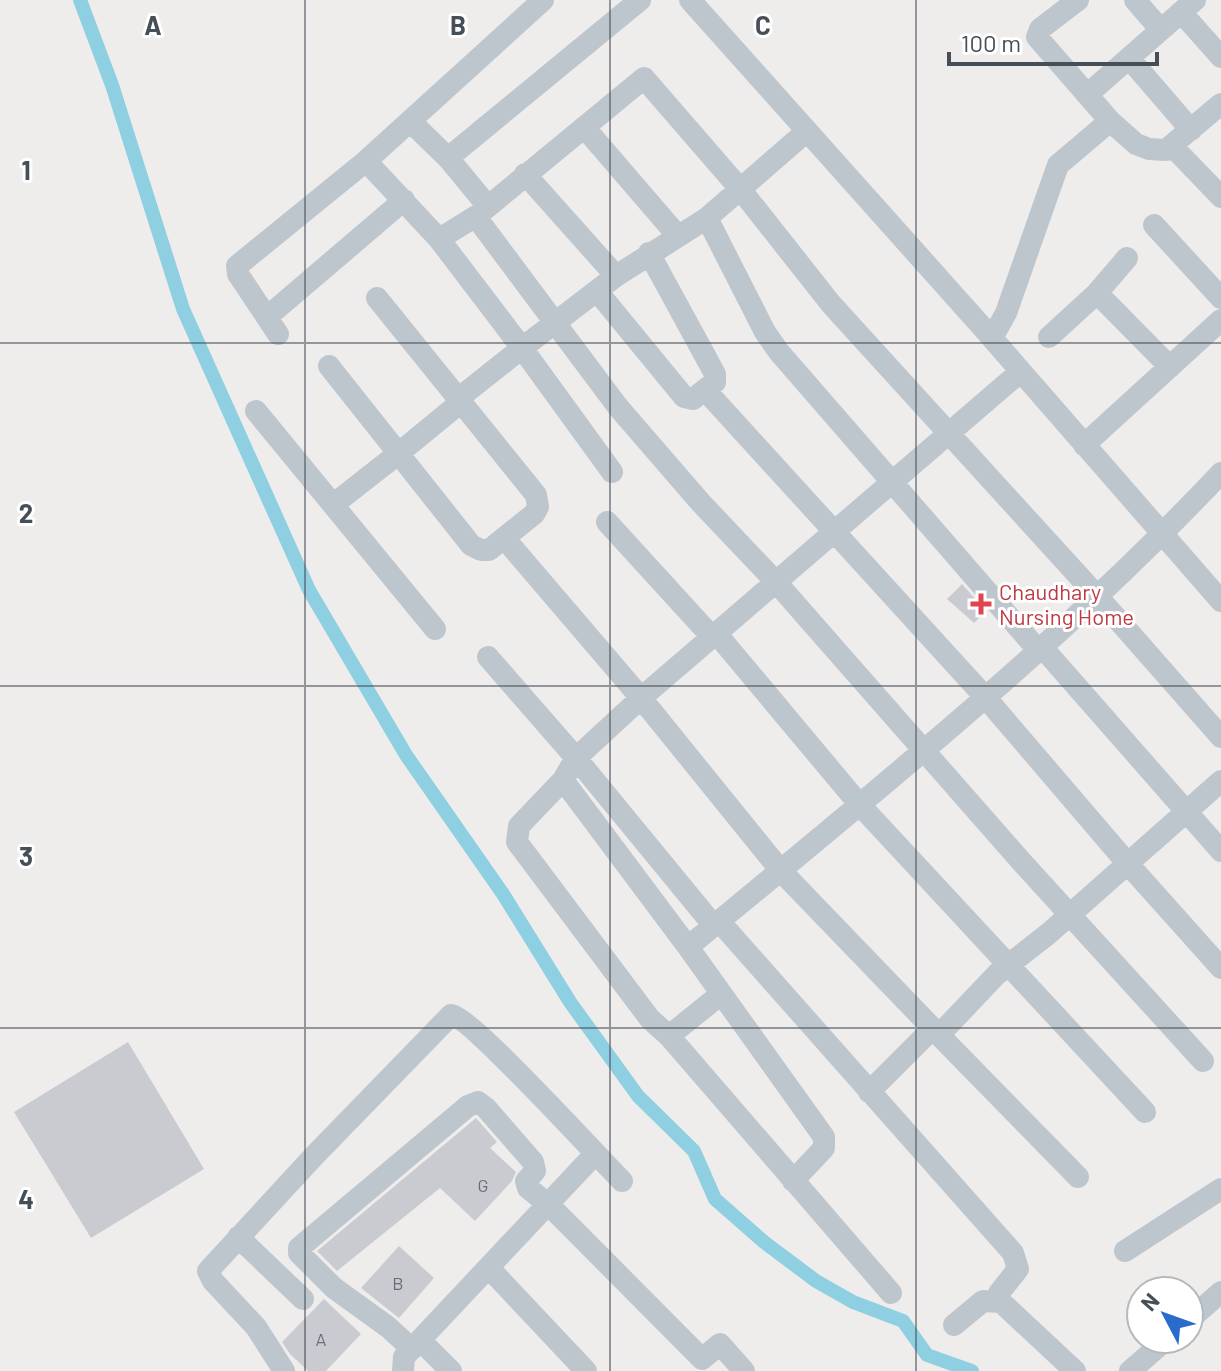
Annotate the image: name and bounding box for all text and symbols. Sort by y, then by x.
text: A [144,9,162,40]
text: B [450,9,466,40]
text: C [755,9,771,40]
scale bar [949,16,1157,66]
text: 100 m [961,28,1021,57]
text: 1 [21,154,31,185]
text: 2 [19,497,33,528]
place label: Chaudhary Nursing Home [999,578,1134,629]
marker: Chaudhary Nursing Home [970,593,992,615]
text: 3 [19,840,33,871]
house number: G [477,1174,489,1196]
text: 4 [18,1183,34,1214]
house number: B [392,1272,404,1294]
north arrow [1125,1275,1205,1355]
text: N [1135,1287,1164,1315]
house number: A [316,1328,327,1350]

